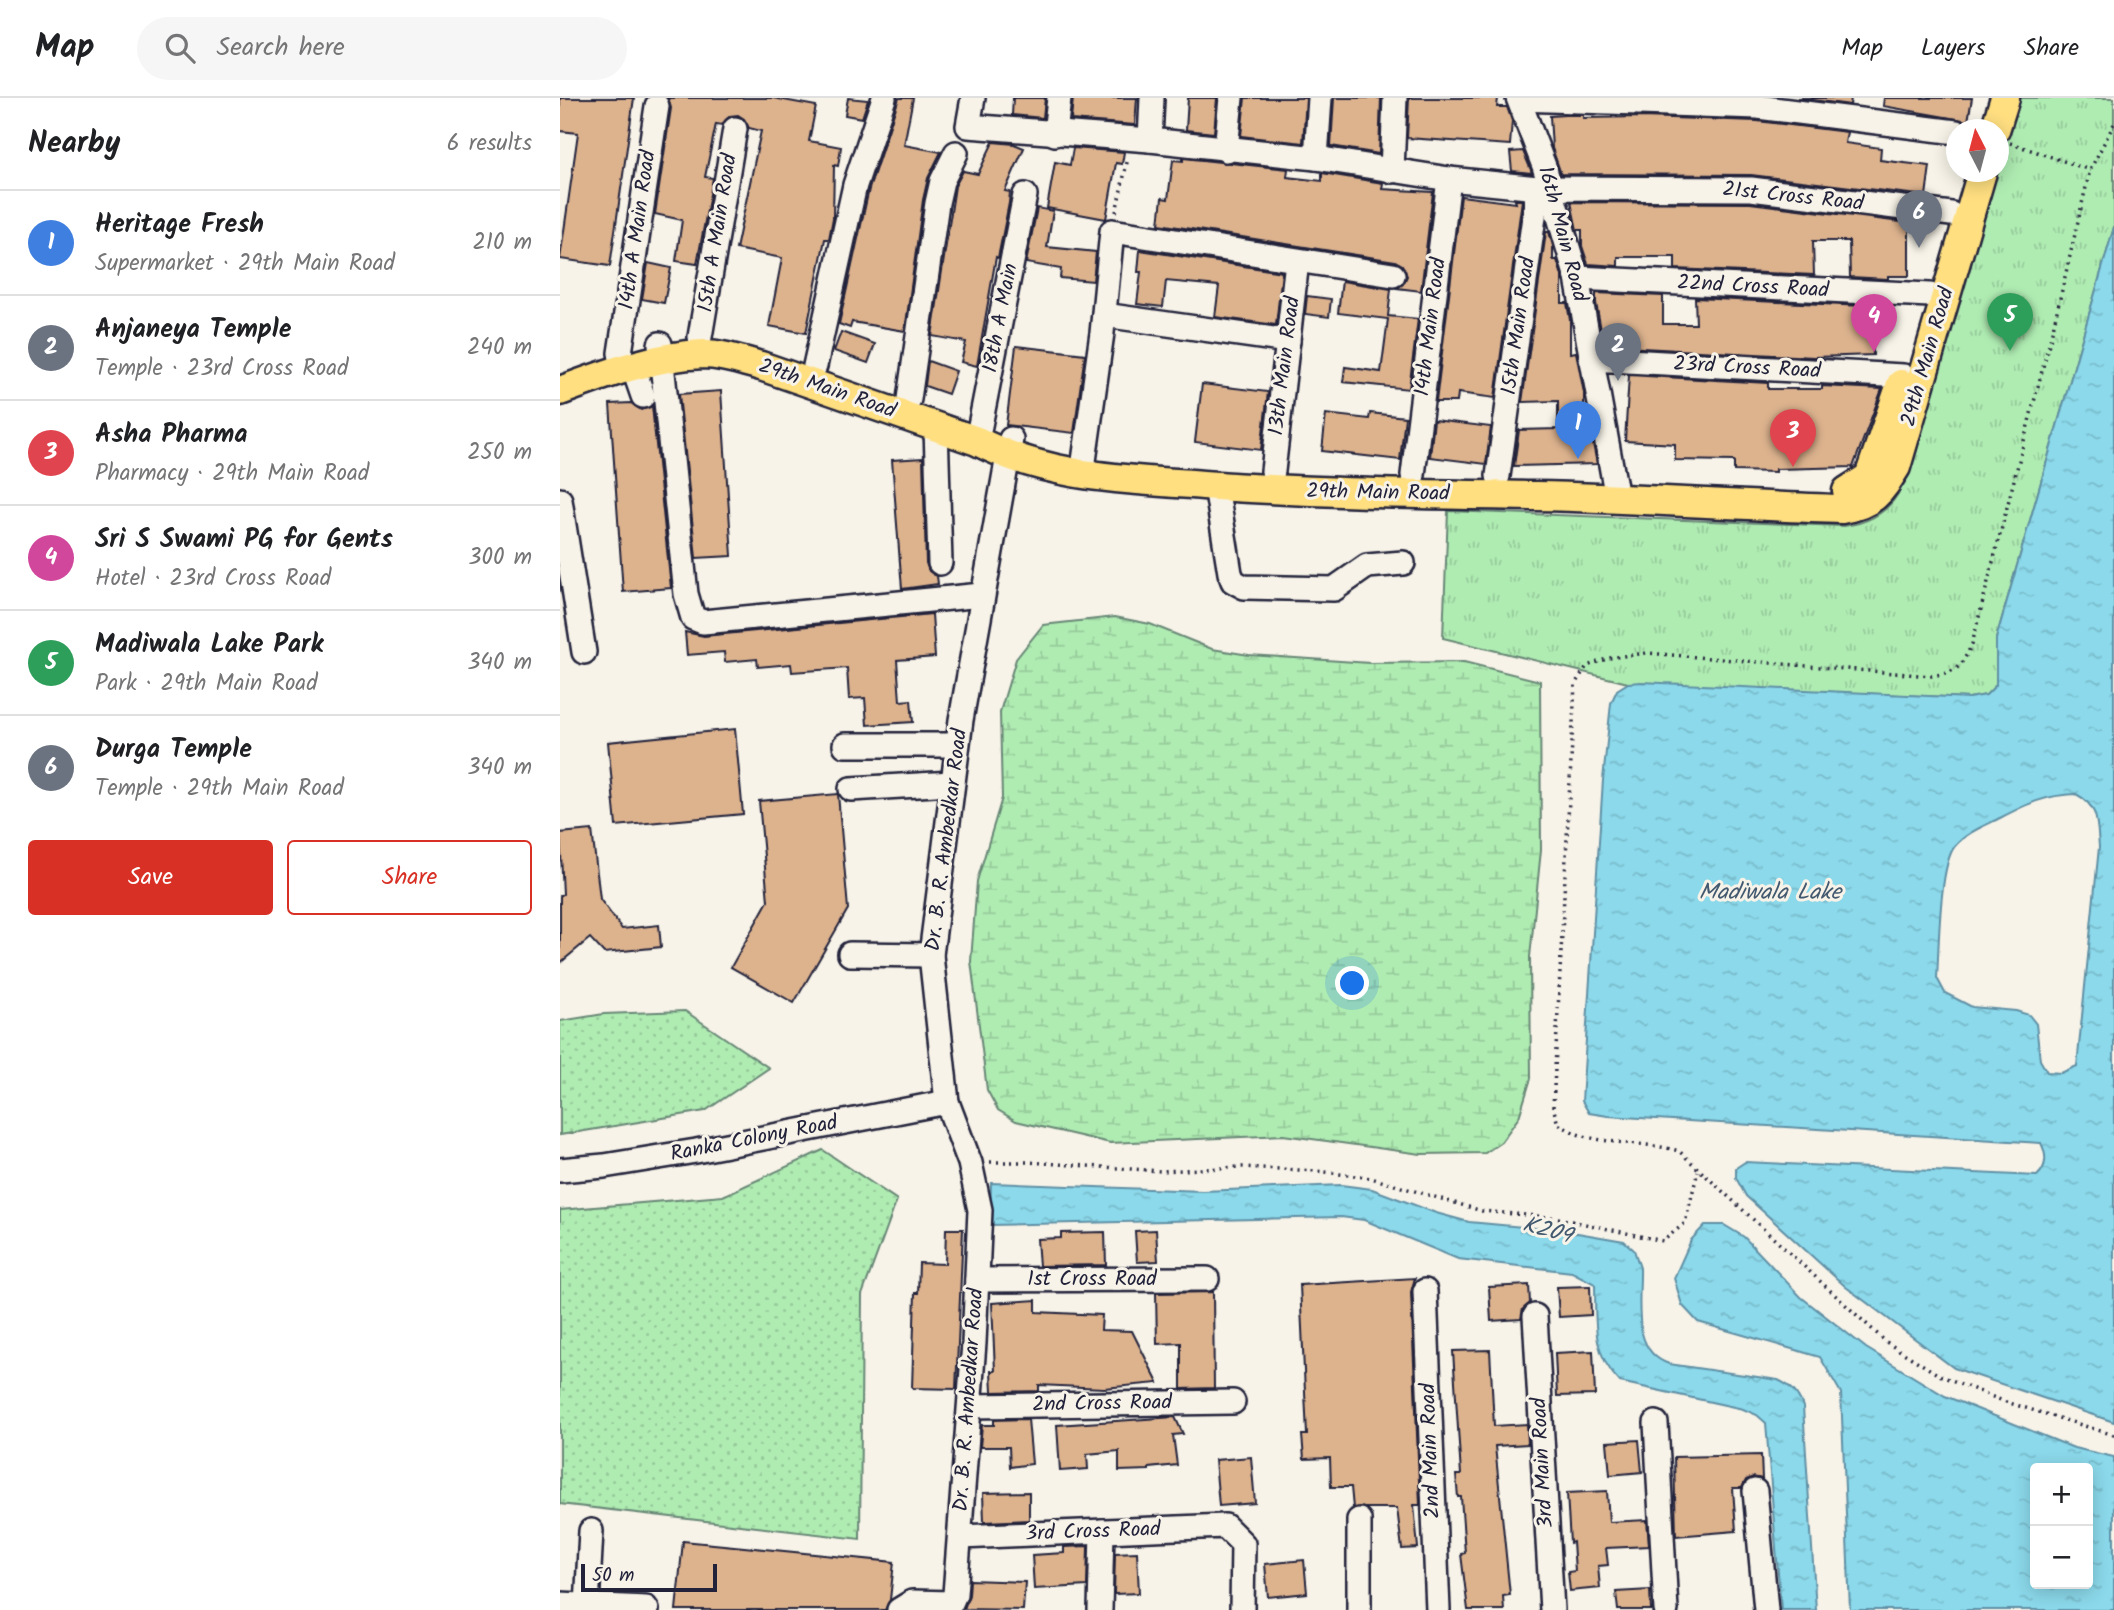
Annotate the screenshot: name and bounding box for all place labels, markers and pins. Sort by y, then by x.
pin: 6 [1896,190,1942,248]
pin: 5 [1987,293,2033,351]
pin: 4 [1851,294,1897,352]
pin: 2 [1595,323,1641,381]
pin: 1 [1555,401,1601,459]
pin: 3 [1770,409,1816,467]

